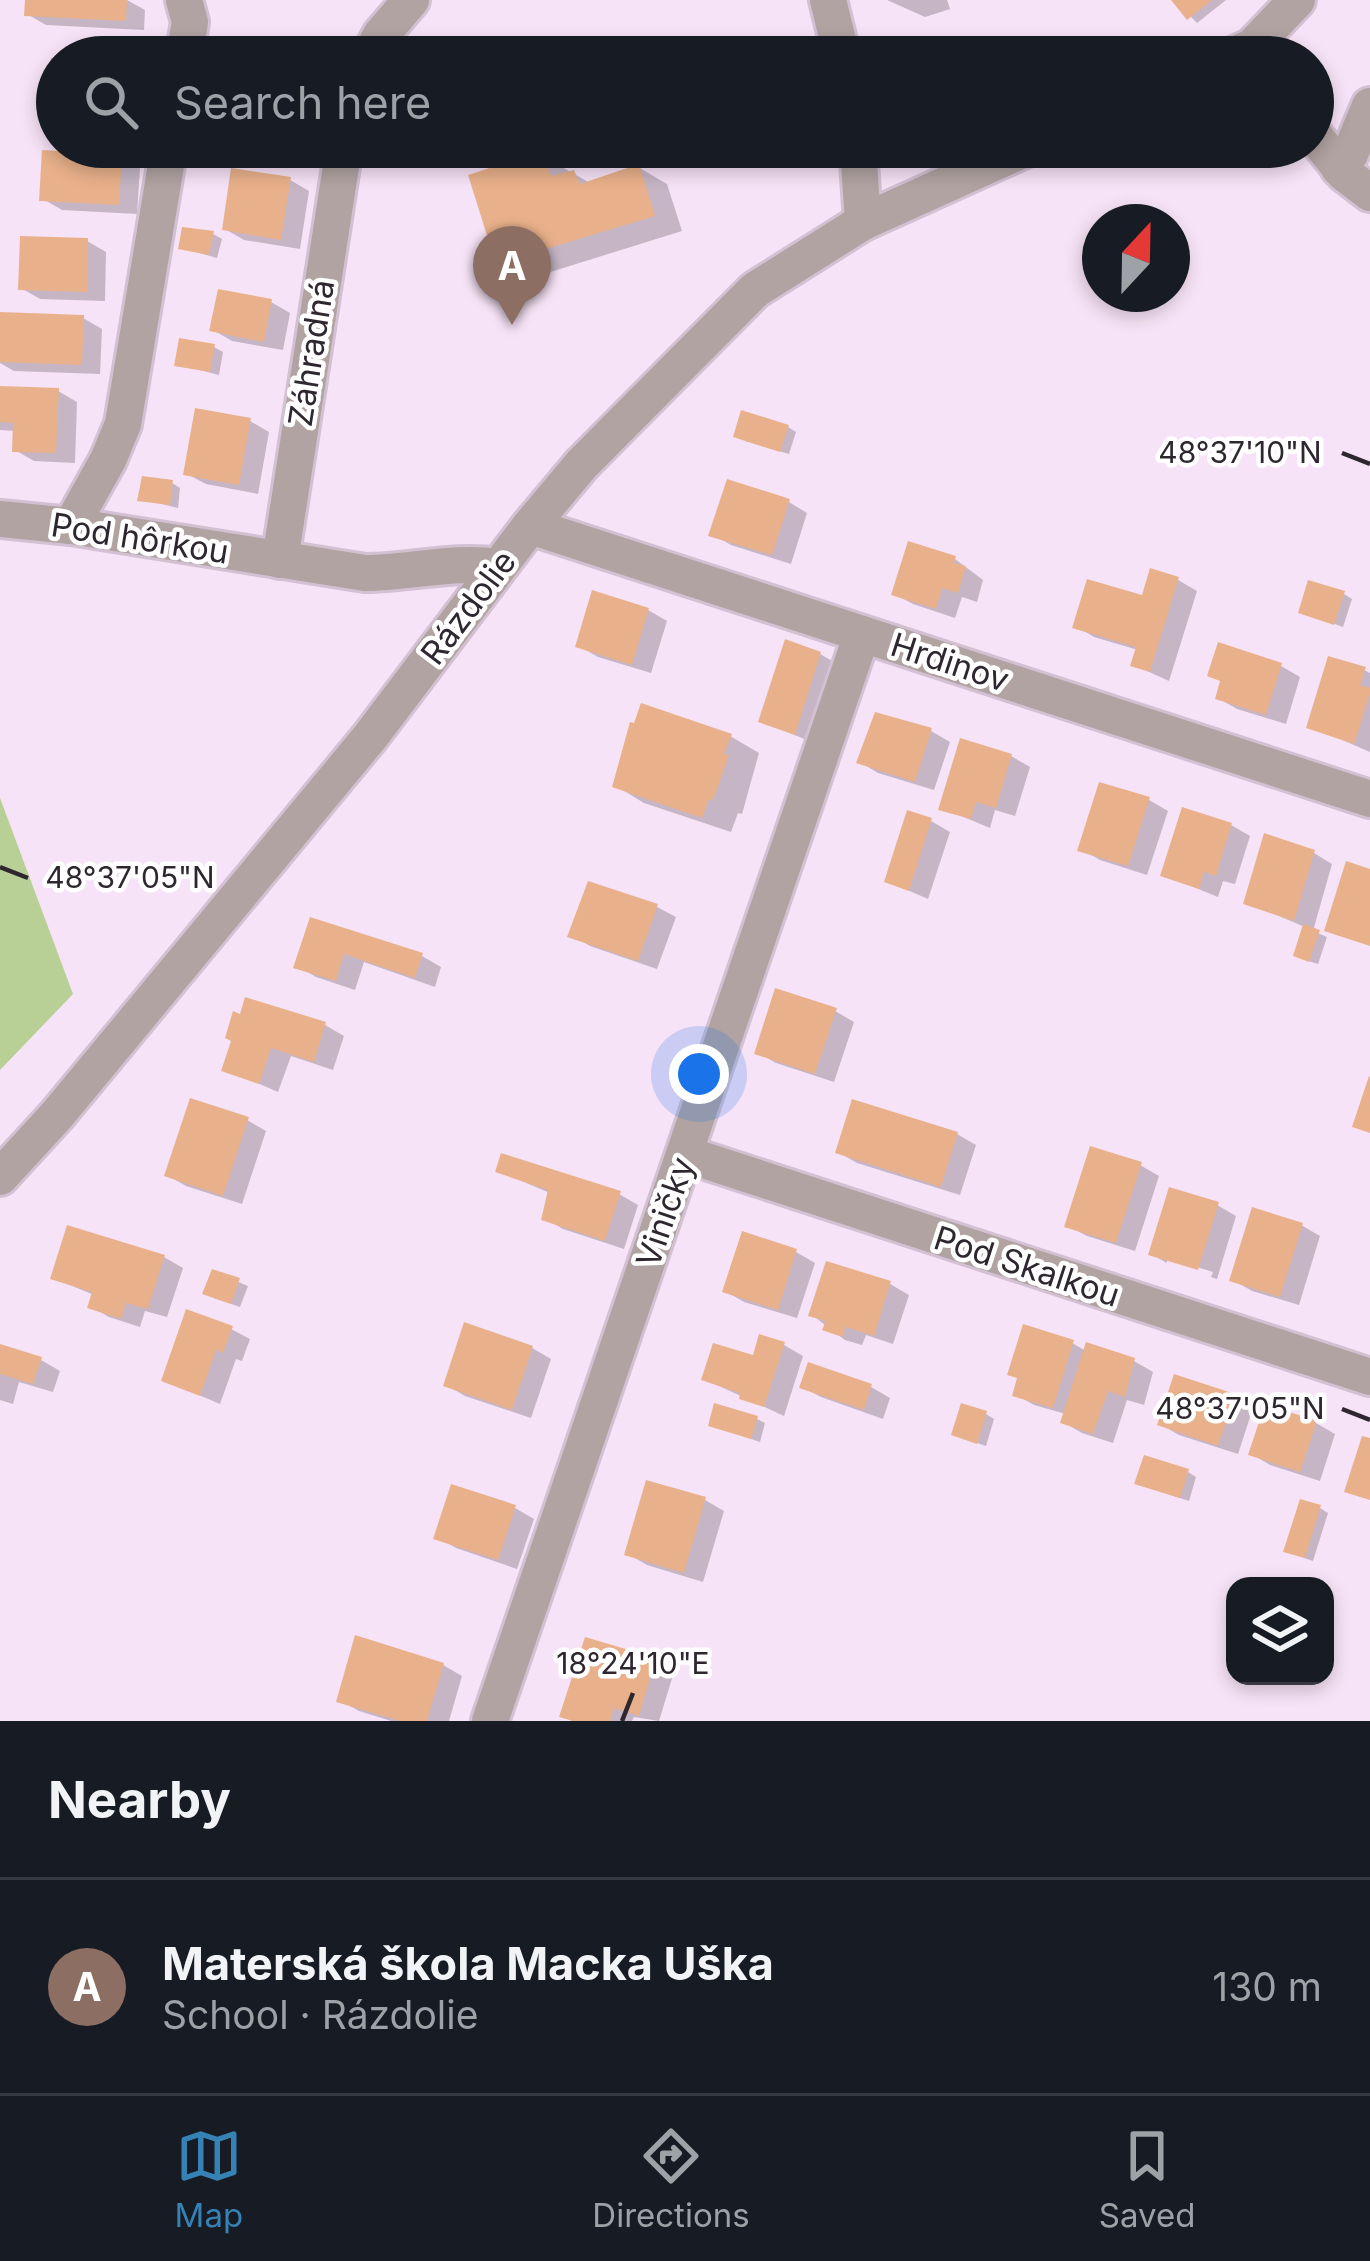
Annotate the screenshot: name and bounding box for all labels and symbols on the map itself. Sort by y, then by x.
north arrow [1082,204,1190,312]
pin: A [473,226,551,325]
street label: Záhradná [280,277,342,429]
text: 48°37'10"N [1158,434,1322,470]
street label: Pod hôrkou [48,504,232,572]
street label: Rázdolie [412,542,524,672]
street label: Hrdinov [886,624,1014,700]
text: 48°37'05"N [45,859,215,895]
your location [669,1044,729,1104]
street label: Viničky [628,1152,702,1272]
street label: Pod Skalkou [929,1217,1125,1315]
text: 48°37'05"N [1155,1390,1325,1426]
text: 18°24'10"E [556,1645,710,1681]

